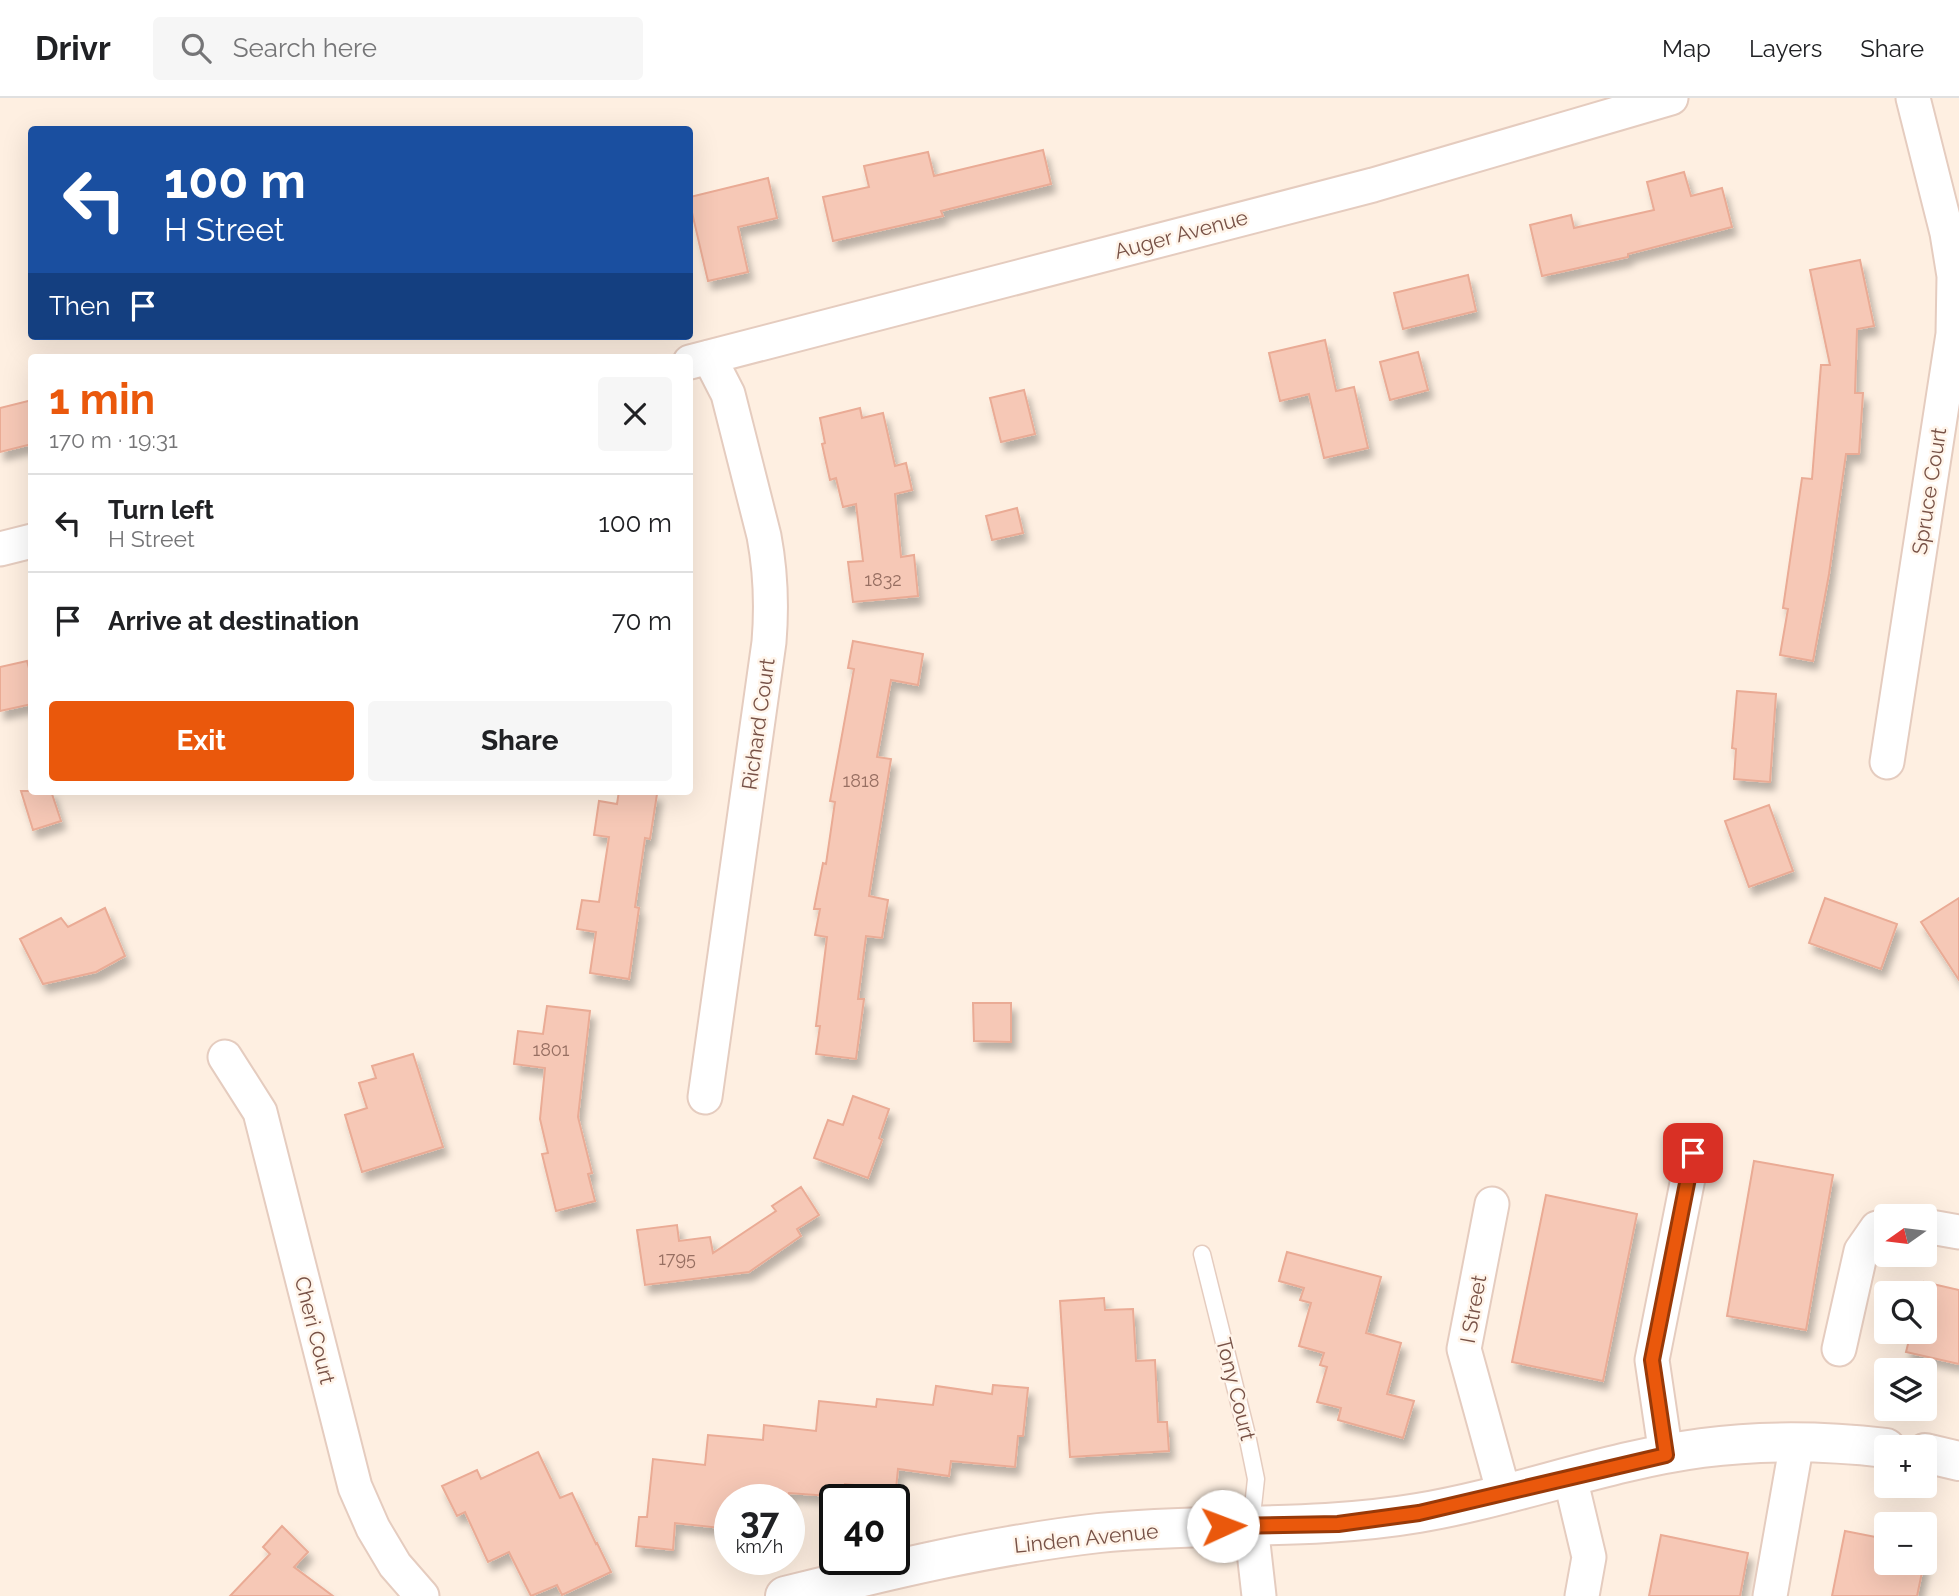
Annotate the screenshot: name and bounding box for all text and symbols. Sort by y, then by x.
search box [153,17,643,80]
text: Drivr [35,29,111,68]
icon: search [177,29,215,67]
text: Search here [233,33,377,63]
text: Map [1662,34,1711,63]
text: Layers [1749,34,1822,63]
text: Share [1860,34,1924,63]
text: 100 m [164,152,306,209]
icon: left [49,154,140,245]
street label: Auger Avenue [1112,204,1250,264]
text: H Street [164,211,285,248]
icon: arrive [124,287,162,325]
text: Then [49,291,110,321]
text: 1 min [49,375,155,424]
button: close [598,377,672,451]
text: 170 m · 19:31 [49,426,178,453]
street label: Spruce Court [1907,426,1951,556]
text: Turn left [108,495,214,525]
icon: left [49,504,87,542]
text: 100 m [599,508,672,538]
text: H Street [108,525,195,552]
house number: 1832 [864,569,902,590]
icon: arrive [49,602,87,640]
text: Arrive at destination [108,606,359,636]
text: 70 m [612,606,672,636]
street label: Richard Court [736,657,780,791]
button: Exit [49,701,354,781]
button: Share [368,701,672,781]
house number: 1818 [843,770,879,791]
house number: 1801 [532,1039,570,1060]
pin [1663,1123,1723,1183]
icon: arrive [1674,1134,1712,1172]
north arrow [1874,1204,1937,1267]
map controls [1874,1204,1937,1575]
house number: 1795 [658,1248,696,1269]
street label: I Street [1455,1273,1491,1345]
street label: Cheri Court [290,1274,340,1386]
button: search [1874,1281,1937,1344]
street label: Tony Court [1211,1335,1261,1443]
button: layers [1874,1358,1937,1421]
button: + [1874,1435,1937,1498]
speed limit sign: 40 [819,1484,910,1575]
position arrow [1186,1489,1260,1563]
text: 37 [740,1500,779,1541]
button: − [1874,1512,1937,1575]
street label: Linden Avenue [1013,1518,1159,1558]
text: km/h [736,1536,783,1557]

